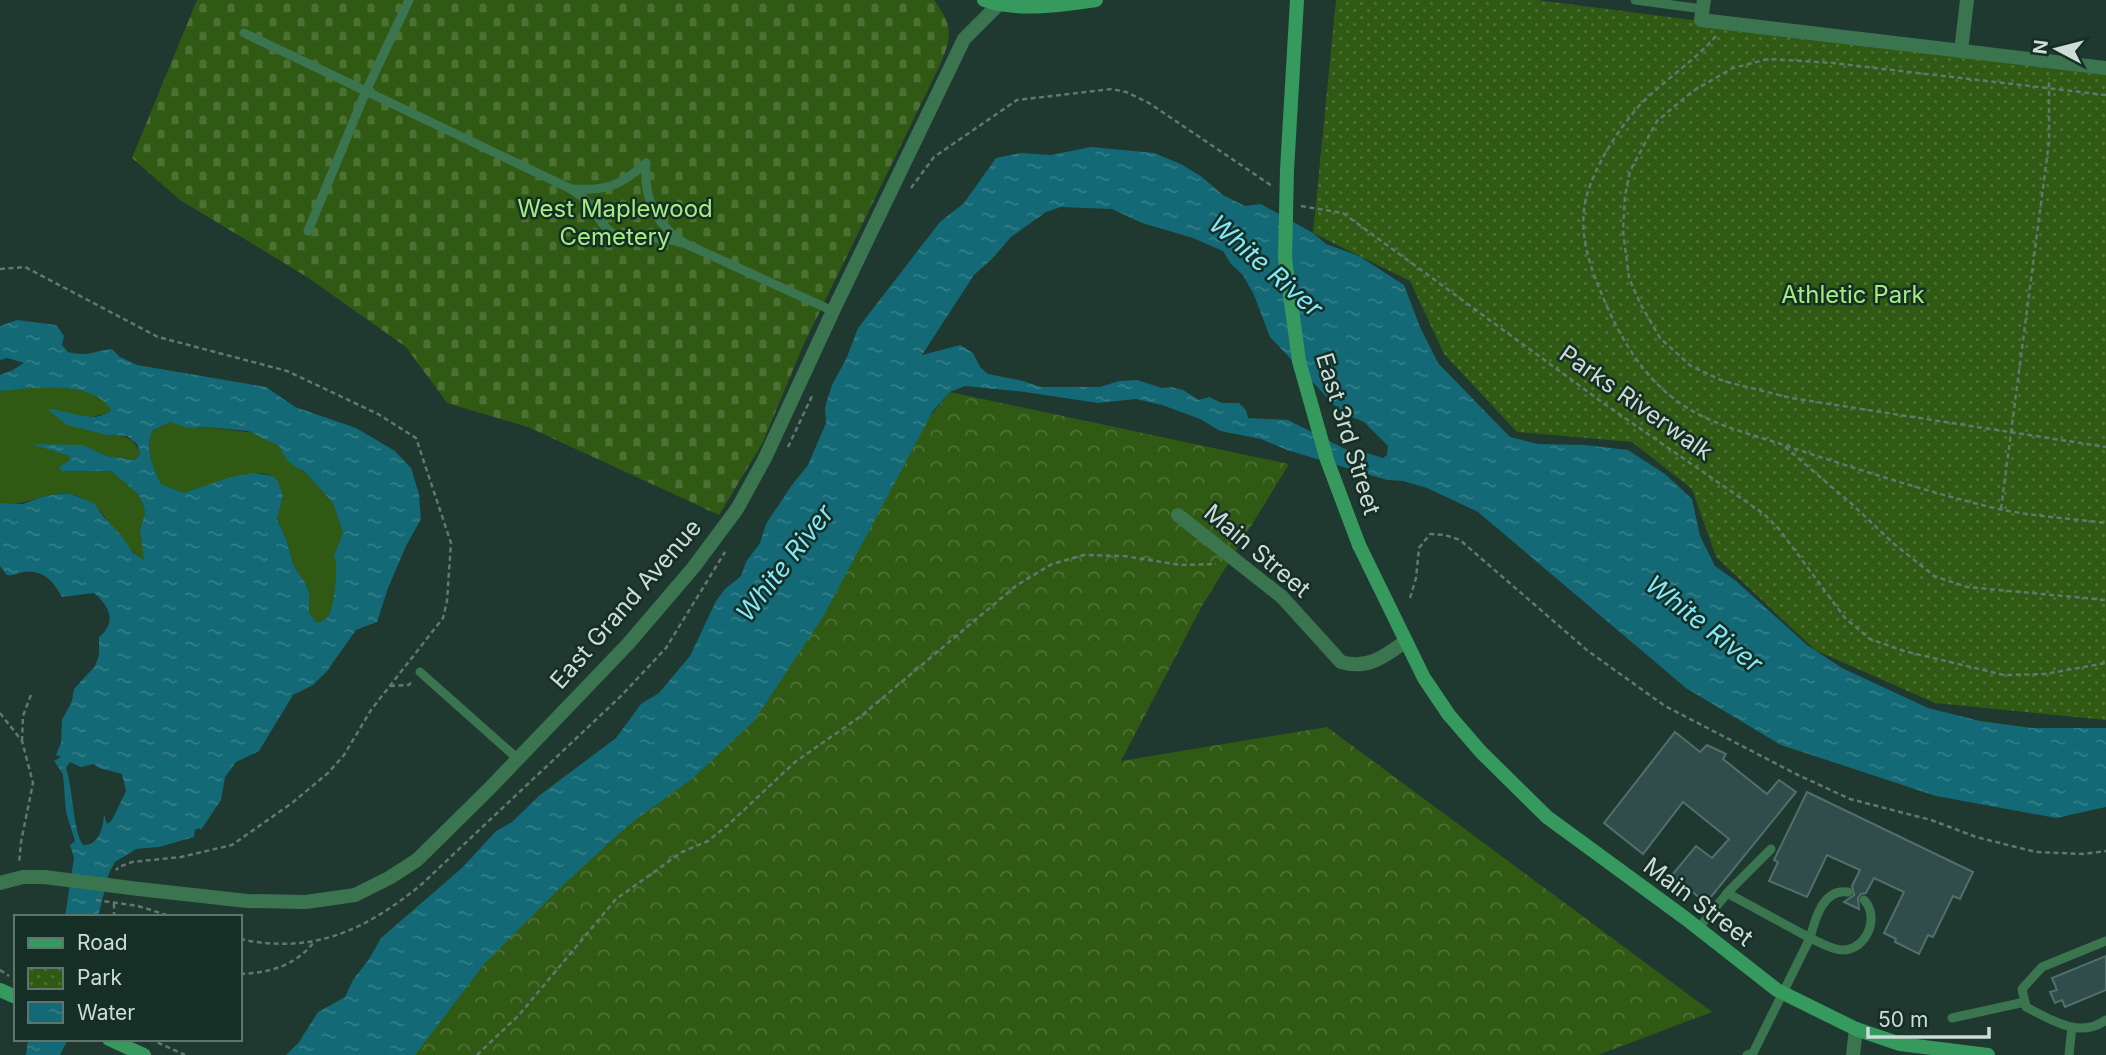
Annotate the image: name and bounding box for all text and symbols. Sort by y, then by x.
north arrow [2022,14,2092,84]
text: N [2028,38,2053,56]
park label: West Maplewood Cemetery [517,194,713,251]
water label: White River [1203,208,1330,324]
park label: Athletic Park [1781,280,1925,309]
street label: Parks Riverwalk [1554,339,1719,466]
street label: East 3rd Street [1310,349,1387,518]
water label: White River [729,497,841,627]
street label: Main Street [1198,498,1316,603]
street label: East Grand Avenue [544,513,707,695]
water label: White River [1640,568,1770,680]
street label: Main Street [1638,851,1759,952]
legend [14,915,242,1041]
text: Road [77,930,128,955]
text: Park [77,965,122,990]
scale bar [1868,996,1989,1040]
text: Water [77,1000,135,1025]
text: 50 m [1878,1007,1928,1032]

